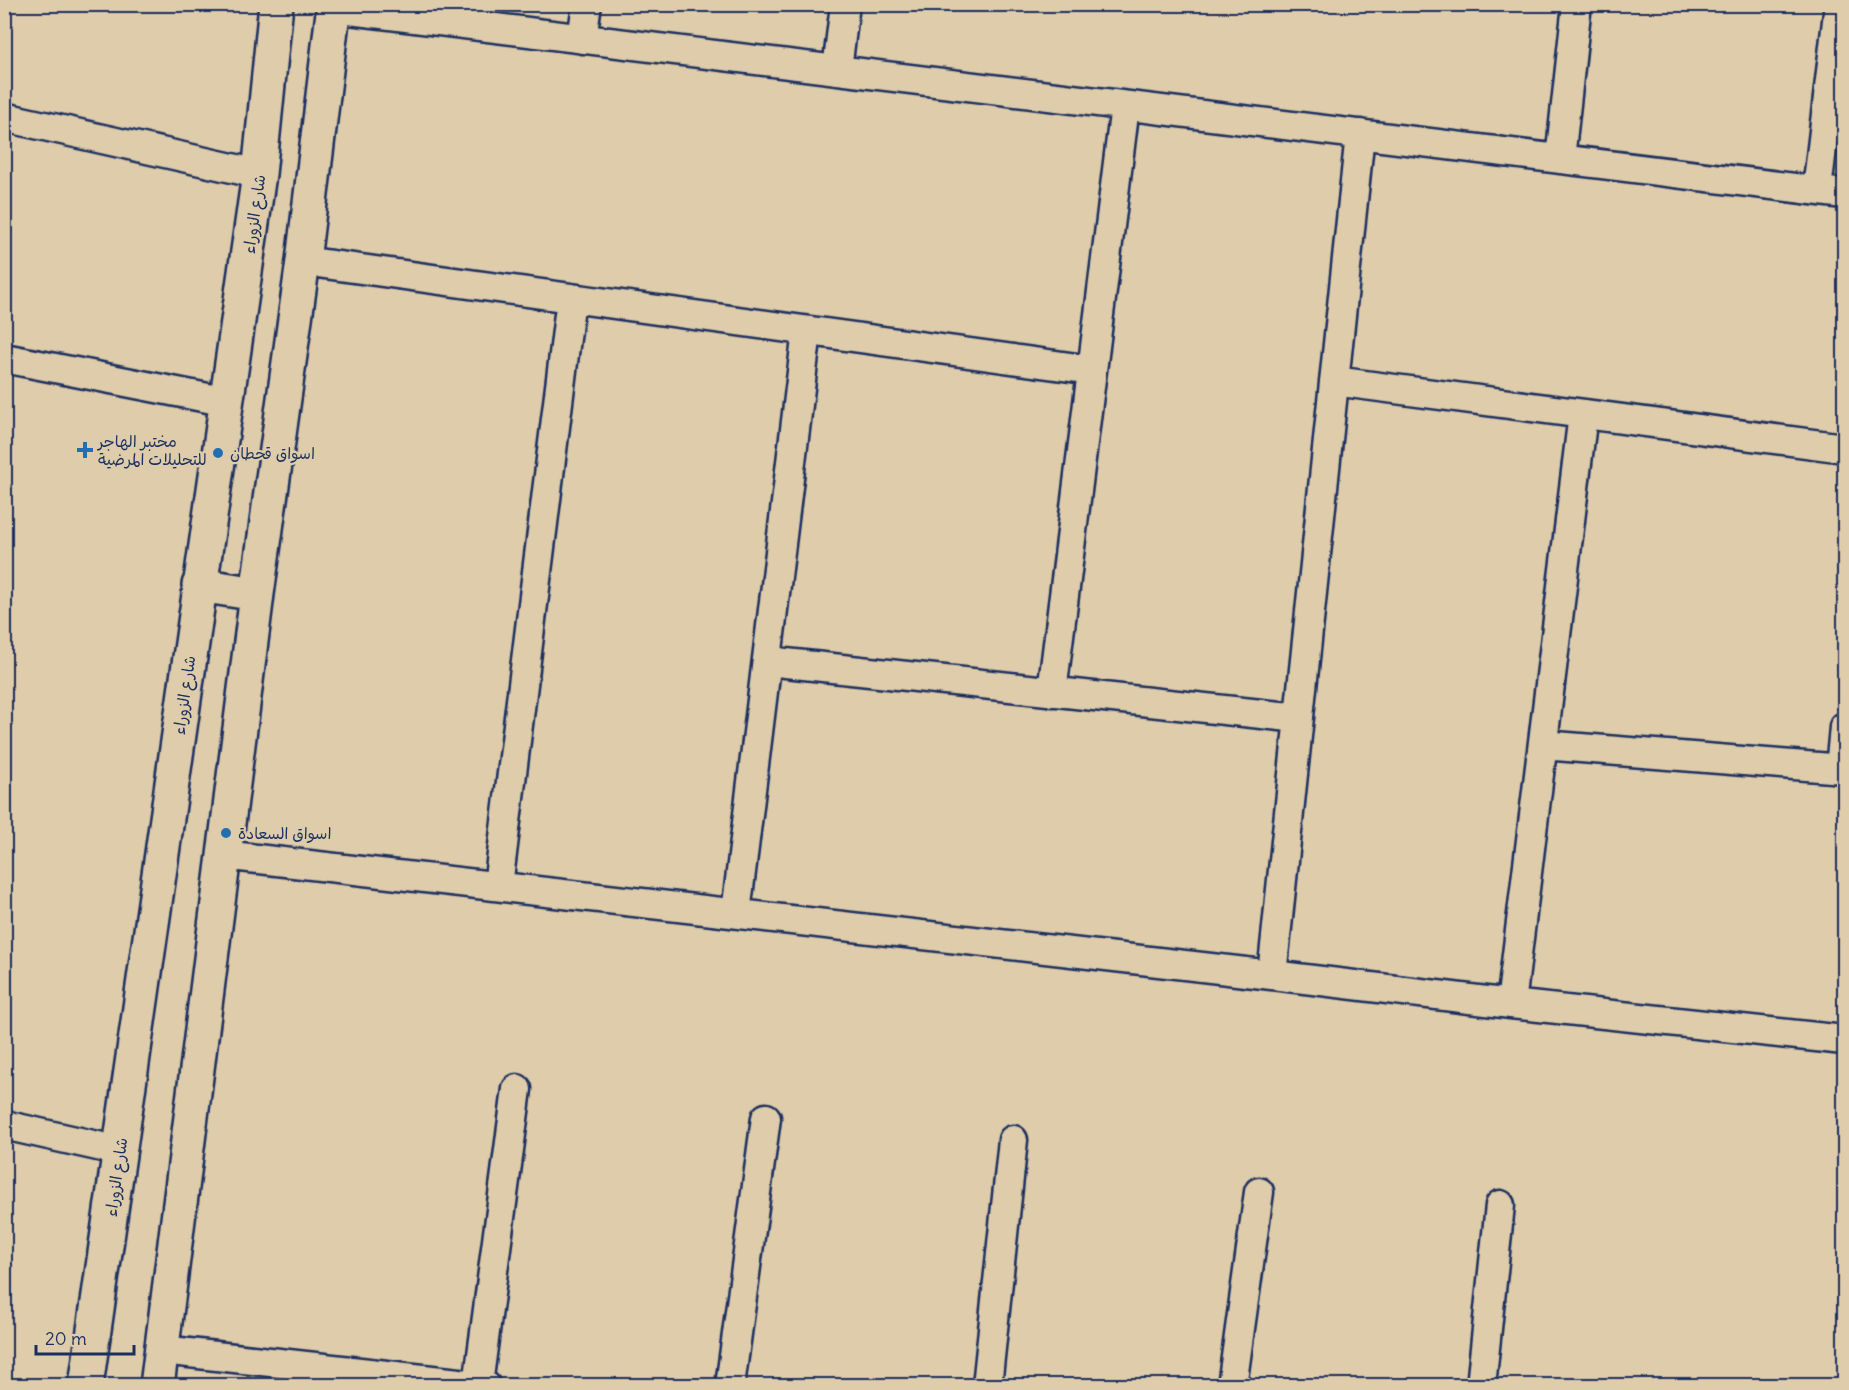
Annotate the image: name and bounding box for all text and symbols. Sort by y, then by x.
street label: شارع الزوراء [239,173,271,255]
place label: مختبر الهاجر للتحليلات المرضية [96,431,207,469]
marker: مختبر الهاجر للتحليلات المرضية [76,441,94,459]
place label: اسواق قحطان [230,443,315,464]
marker: اسواق قحطان [211,446,225,460]
street label: شارع الزوراء [169,654,201,736]
place label: اسواق السعادة [238,823,331,844]
marker: اسواق السعادة [219,826,233,840]
street label: شارع الزوراء [101,1136,133,1218]
scale bar [36,1318,134,1356]
text: 20 m [45,1327,87,1350]

